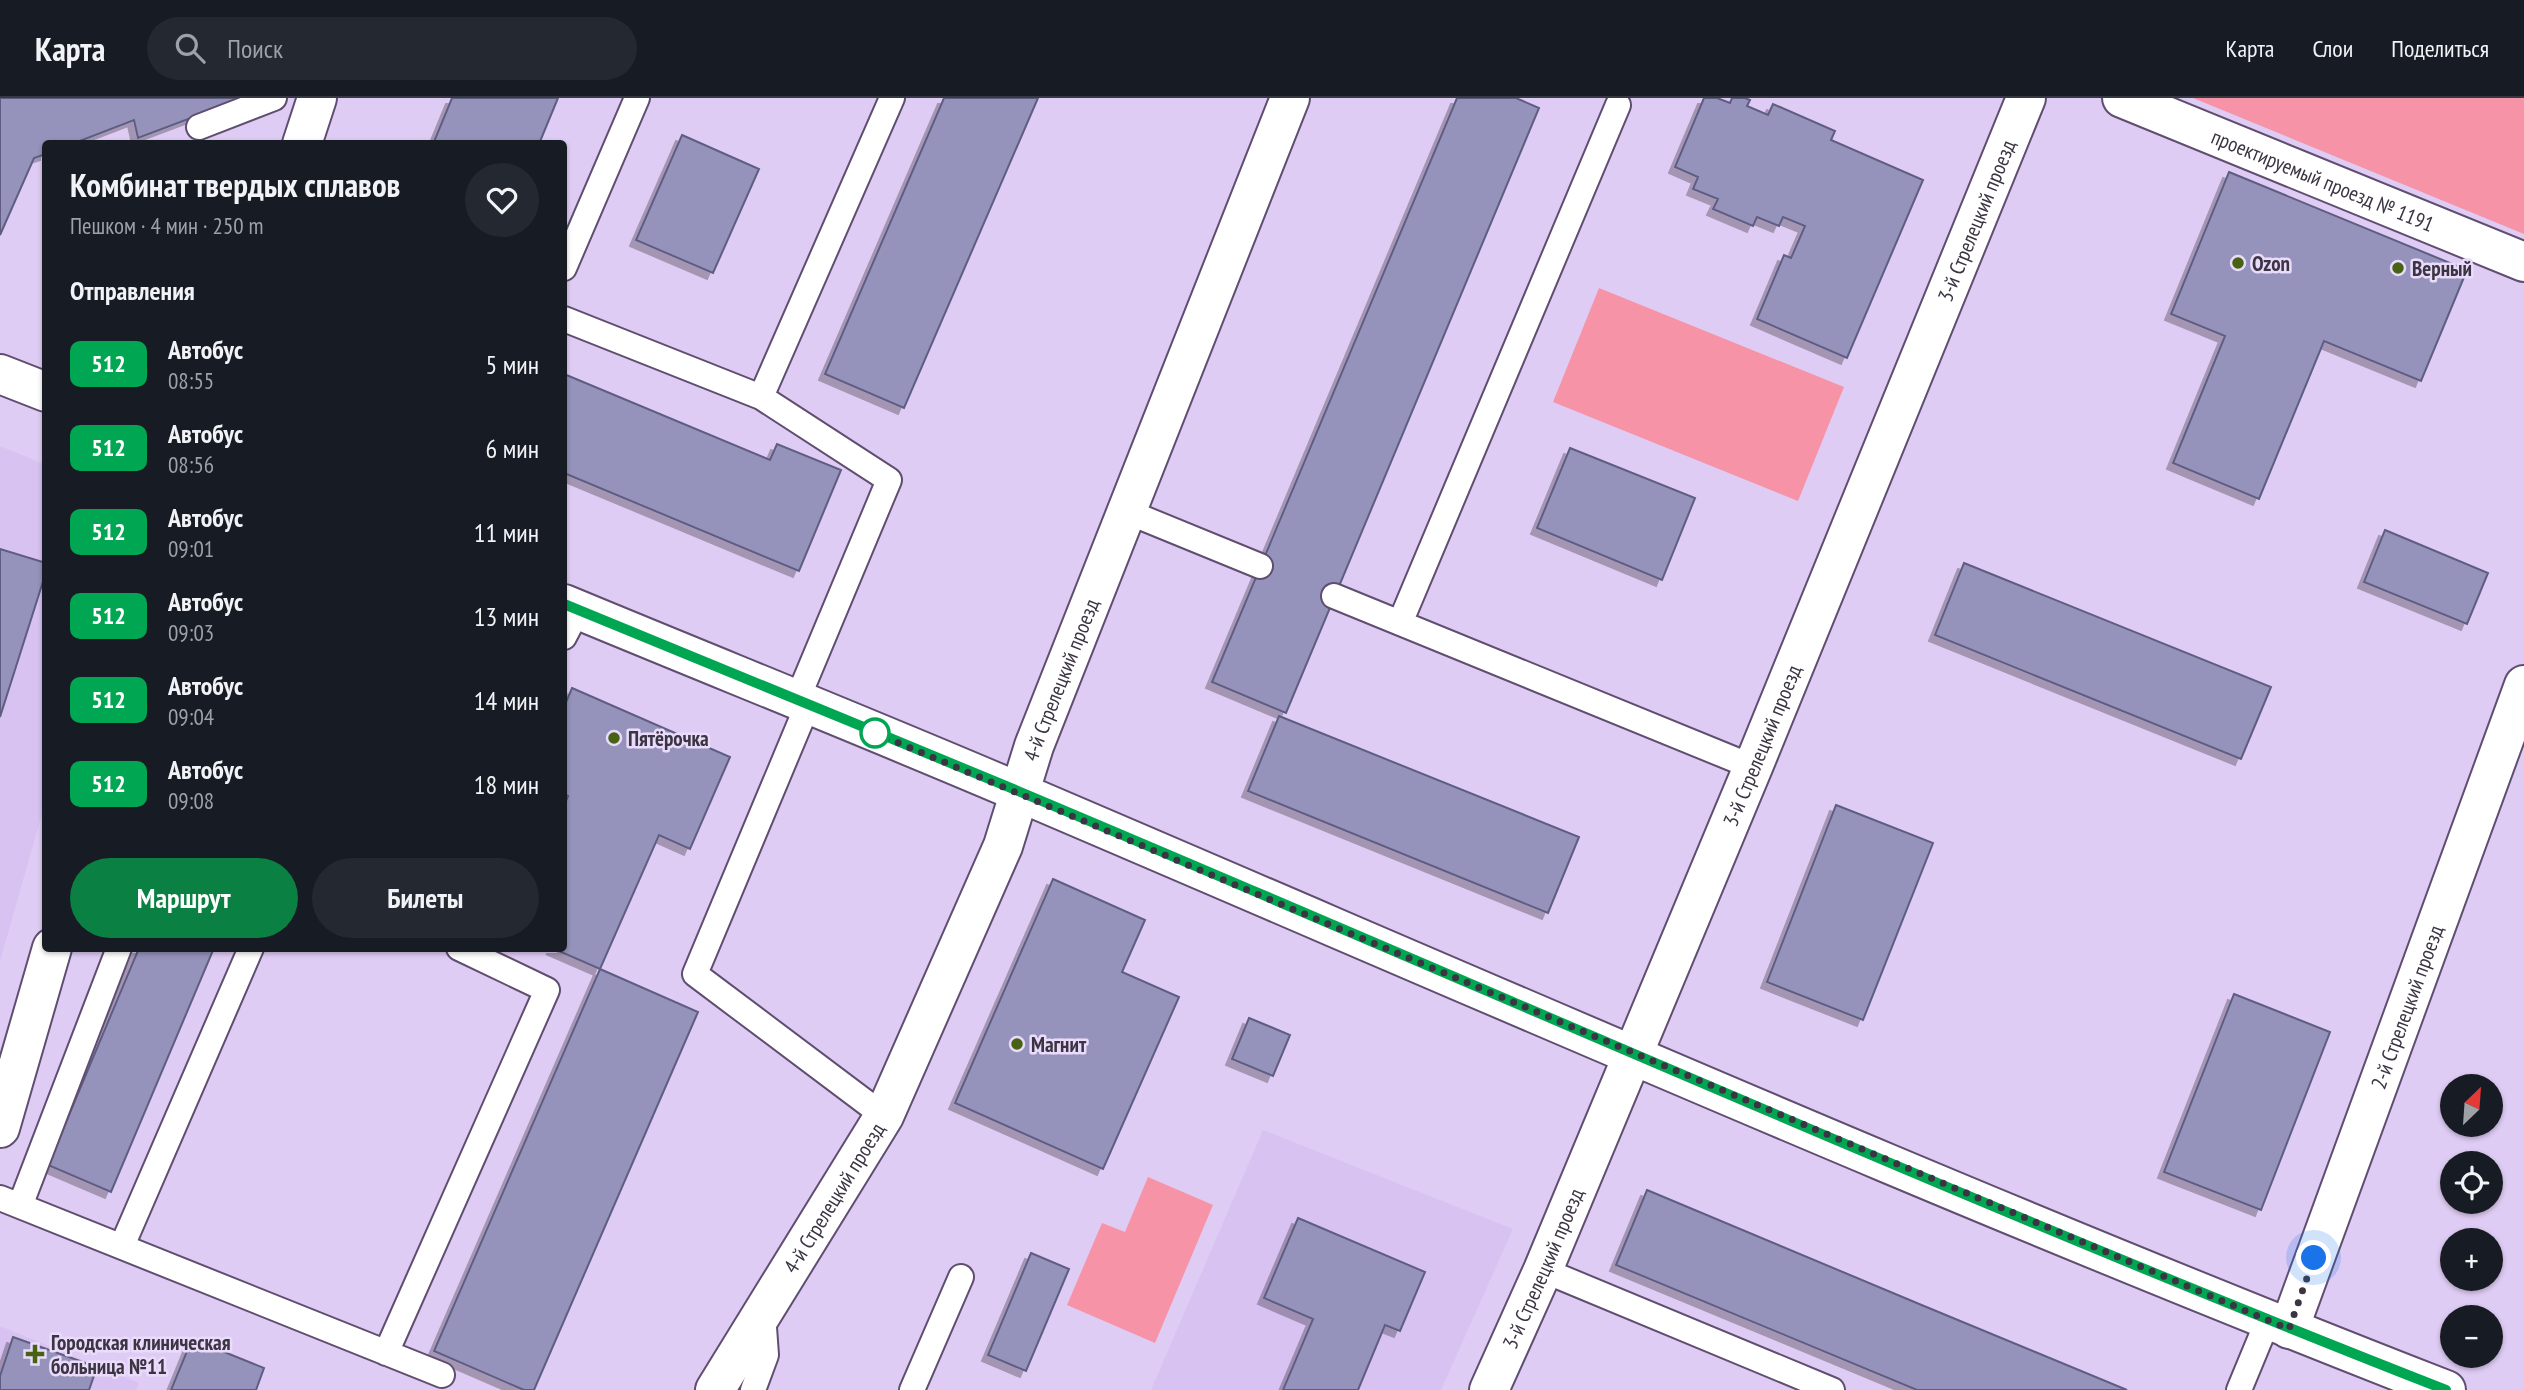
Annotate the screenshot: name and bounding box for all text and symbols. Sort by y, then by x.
search box [147,17,637,80]
text: Карта [35,27,105,70]
icon: search [171,29,209,67]
text: Поиск [227,32,283,65]
text: Карта [2226,33,2274,64]
text: Слои [2312,33,2353,64]
text: Поделиться [2391,33,2489,64]
street label: проектируемый проезд № 1191 [2208,123,2438,237]
street label: 3-й Стрелецкий проезд [1931,136,2021,305]
text: Комбинат твердых сплавов [70,163,400,206]
button: heart [465,163,539,237]
text: Пешком · 4 мин · 250 m [70,211,263,240]
place label: Ozon [2252,250,2290,277]
marker: Ozon [2230,255,2246,271]
place label: Верный [2412,255,2472,282]
marker: Верный [2390,260,2406,276]
text: Отправления [70,274,195,307]
text: Автобус [168,333,243,366]
text: 512 [91,348,126,379]
text: 5 мин [486,348,539,381]
text: 08:55 [168,366,214,395]
text: Автобус [168,417,243,450]
text: 512 [91,432,126,463]
text: 6 мин [486,432,539,465]
text: 08:56 [168,450,214,479]
text: Автобус [168,501,243,534]
text: 512 [91,516,126,547]
text: 11 мин [474,516,539,549]
text: 09:01 [168,534,214,563]
text: Автобус [168,585,243,618]
street label: 4-й Стрелецкий проезд [1017,595,1104,764]
text: 512 [91,600,126,631]
text: 13 мин [474,600,539,633]
text: 09:03 [168,618,214,647]
street label: 3-й Стрелецкий проезд [1716,661,1807,830]
text: Автобус [168,669,243,702]
text: 512 [91,684,126,715]
text: 14 мин [474,684,539,717]
text: 09:04 [168,702,214,731]
unlabelled marker [860,718,890,748]
place label: Пятёрочка [628,725,709,752]
marker: Пятёрочка [606,730,622,746]
text: Автобус [168,753,243,786]
text: 512 [91,768,126,799]
text: 18 мин [474,768,539,801]
text: 09:08 [168,786,214,815]
button: Маршрут [70,858,298,938]
button: Билеты [312,858,539,938]
street label: 2-й Стрелецкий проезд [2364,921,2449,1092]
place label: Магнит [1031,1031,1087,1058]
marker: Магнит [1009,1036,1025,1052]
north arrow [2440,1074,2502,1138]
map controls [2440,1074,2503,1368]
street label: 4-й Стрелецкий проезд [777,1117,890,1278]
button: locate [2440,1151,2503,1214]
street label: 3-й Стрелецкий проезд [1496,1184,1589,1353]
button: + [2440,1228,2503,1291]
your location [2296,1240,2331,1275]
button: − [2440,1305,2503,1368]
place label: Городская клиническая больница №11 [51,1329,231,1380]
marker: Городская клиническая больница №11 [25,1344,45,1364]

